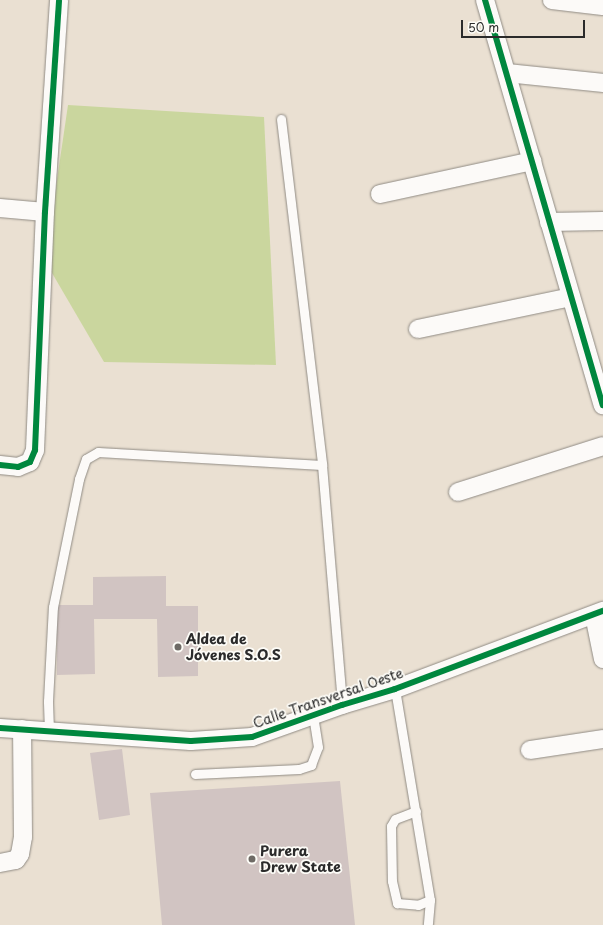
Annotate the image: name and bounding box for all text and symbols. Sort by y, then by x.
scale bar [463,12,587,38]
text: 50 m [468,18,499,36]
place label: Aldea de Jóvenes S.O.S [186,631,281,664]
marker: Aldea de Jóvenes S.O.S [173,642,183,652]
street label: Calle Transversal Oeste [250,664,406,732]
place label: Purera Drew State [260,843,341,876]
marker: Purera Drew State [247,854,257,864]

